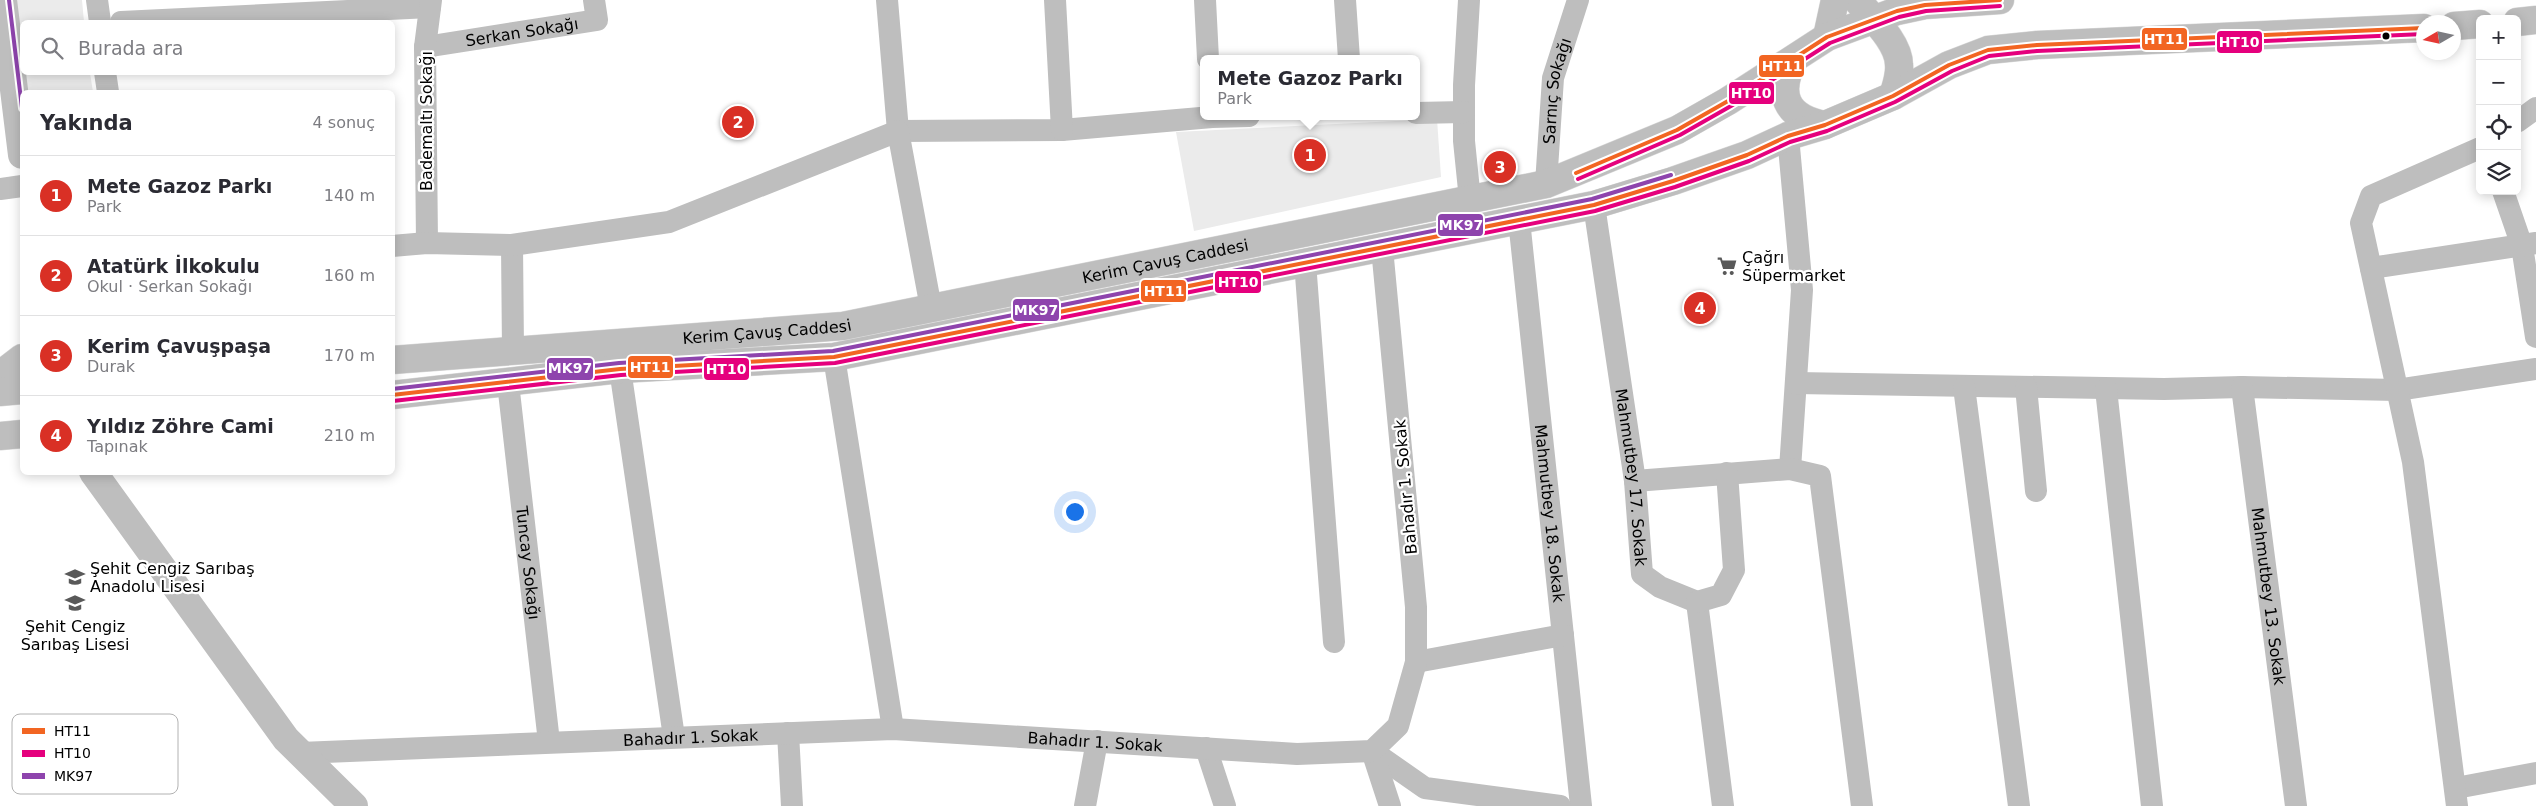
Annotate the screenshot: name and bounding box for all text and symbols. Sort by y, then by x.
street label: Serkan Sokağı [464,14,580,51]
north arrow [2416,15,2461,60]
map controls [2476,15,2521,195]
button: + [2476,15,2521,60]
search box [20,20,395,75]
line badge: HT11 [2141,27,2188,51]
line badge: HT10 [2216,30,2263,54]
text: HT11 [2144,31,2184,47]
unlabelled marker [2381,31,2391,41]
icon: search [38,34,66,62]
text: HT10 [2219,34,2260,50]
street label: Sarnıç Sokağı [1540,35,1575,145]
text: Burada ara [78,37,183,59]
street label: Bademaltı Sokağı [417,51,436,191]
line badge: HT11 [1758,54,1805,78]
popup [1200,55,1420,120]
text: HT11 [1762,58,1802,74]
button: − [2476,60,2521,105]
text: Mete Gazoz Parkı [1217,67,1403,89]
line badge: HT10 [1728,81,1775,105]
text: HT10 [1731,85,1772,101]
text: Park [1217,89,1252,108]
pin: 2 [722,103,754,141]
button: locate [2476,105,2521,150]
text: Yakında [40,111,133,135]
text: 4 sonuç [313,113,375,132]
pin: 1 [1294,136,1326,174]
pin: 3 [1484,148,1516,186]
button: layers [2476,150,2521,195]
text: Mete Gazoz Parkı [87,175,272,197]
text: 1 [50,186,62,205]
text: 140 m [324,186,375,205]
text: Park [87,197,122,216]
line badge: MK97 [1437,213,1484,237]
text: MK97 [1439,217,1483,233]
street label: Kerim Çavuş Caddesi [1080,235,1250,287]
place label: Çağrı Süpermarket [1742,248,1845,285]
text: Atatürk İlkokulu [87,255,260,277]
supermarket icon: Çağrı Süpermarket [1716,255,1738,277]
text: 2 [50,266,62,285]
text: 160 m [324,266,375,285]
line badge: HT10 [1214,270,1262,294]
text: HT10 [1218,274,1259,290]
text: Okul · Serkan Sokağı [87,277,252,296]
line badge: HT11 [1140,279,1187,303]
text: HT11 [1144,283,1184,299]
pin: 4 [1684,289,1716,327]
line badge: MK97 [1012,298,1060,322]
text: MK97 [1014,302,1058,318]
street label: Kerim Çavuş Caddesi [682,316,853,348]
text: Kerim Çavuşpaşa [87,335,271,357]
text: 3 [50,346,62,365]
text: 170 m [324,346,375,365]
line badge: HT11 [627,355,674,379]
text: Durak [87,357,135,376]
line badge: MK97 [546,357,594,381]
line badge: HT10 [703,357,750,381]
text: HT11 [630,359,670,375]
text: MK97 [548,360,592,376]
text: HT10 [706,361,747,377]
street label: Mahmutbey 17. Sokak [1611,387,1650,568]
text: Yıldız Zöhre Cami [87,415,274,437]
street label: Bahadır 1. Sokak [1390,418,1421,555]
street label: Mahmutbey 18. Sokak [1531,423,1568,604]
text: 4 [50,426,62,445]
text: 210 m [324,426,375,445]
text: Tapınak [87,437,148,456]
your location [1062,499,1088,525]
street label: Tuncay Sokağı [512,504,544,621]
street label: Mahmutbey 13. Sokak [2248,506,2289,687]
place label: Şehit Cengiz Sarıbaş Anadolu Lisesi [90,559,254,596]
school or university icon: Şehit Cengiz Sarıbaş Anadolu Lisesi [64,566,86,588]
school or university icon: Şehit Cengiz Sarıbaş Lisesi [64,592,86,614]
place label: Şehit Cengiz Sarıbaş Lisesi [21,617,129,654]
legend [12,714,178,794]
text: HT11 [54,723,91,739]
street label: Bahadır 1. Sokak [623,725,759,750]
street label: Bahadır 1. Sokak [1027,728,1164,756]
text: HT10 [54,745,91,761]
text: MK97 [54,768,93,784]

